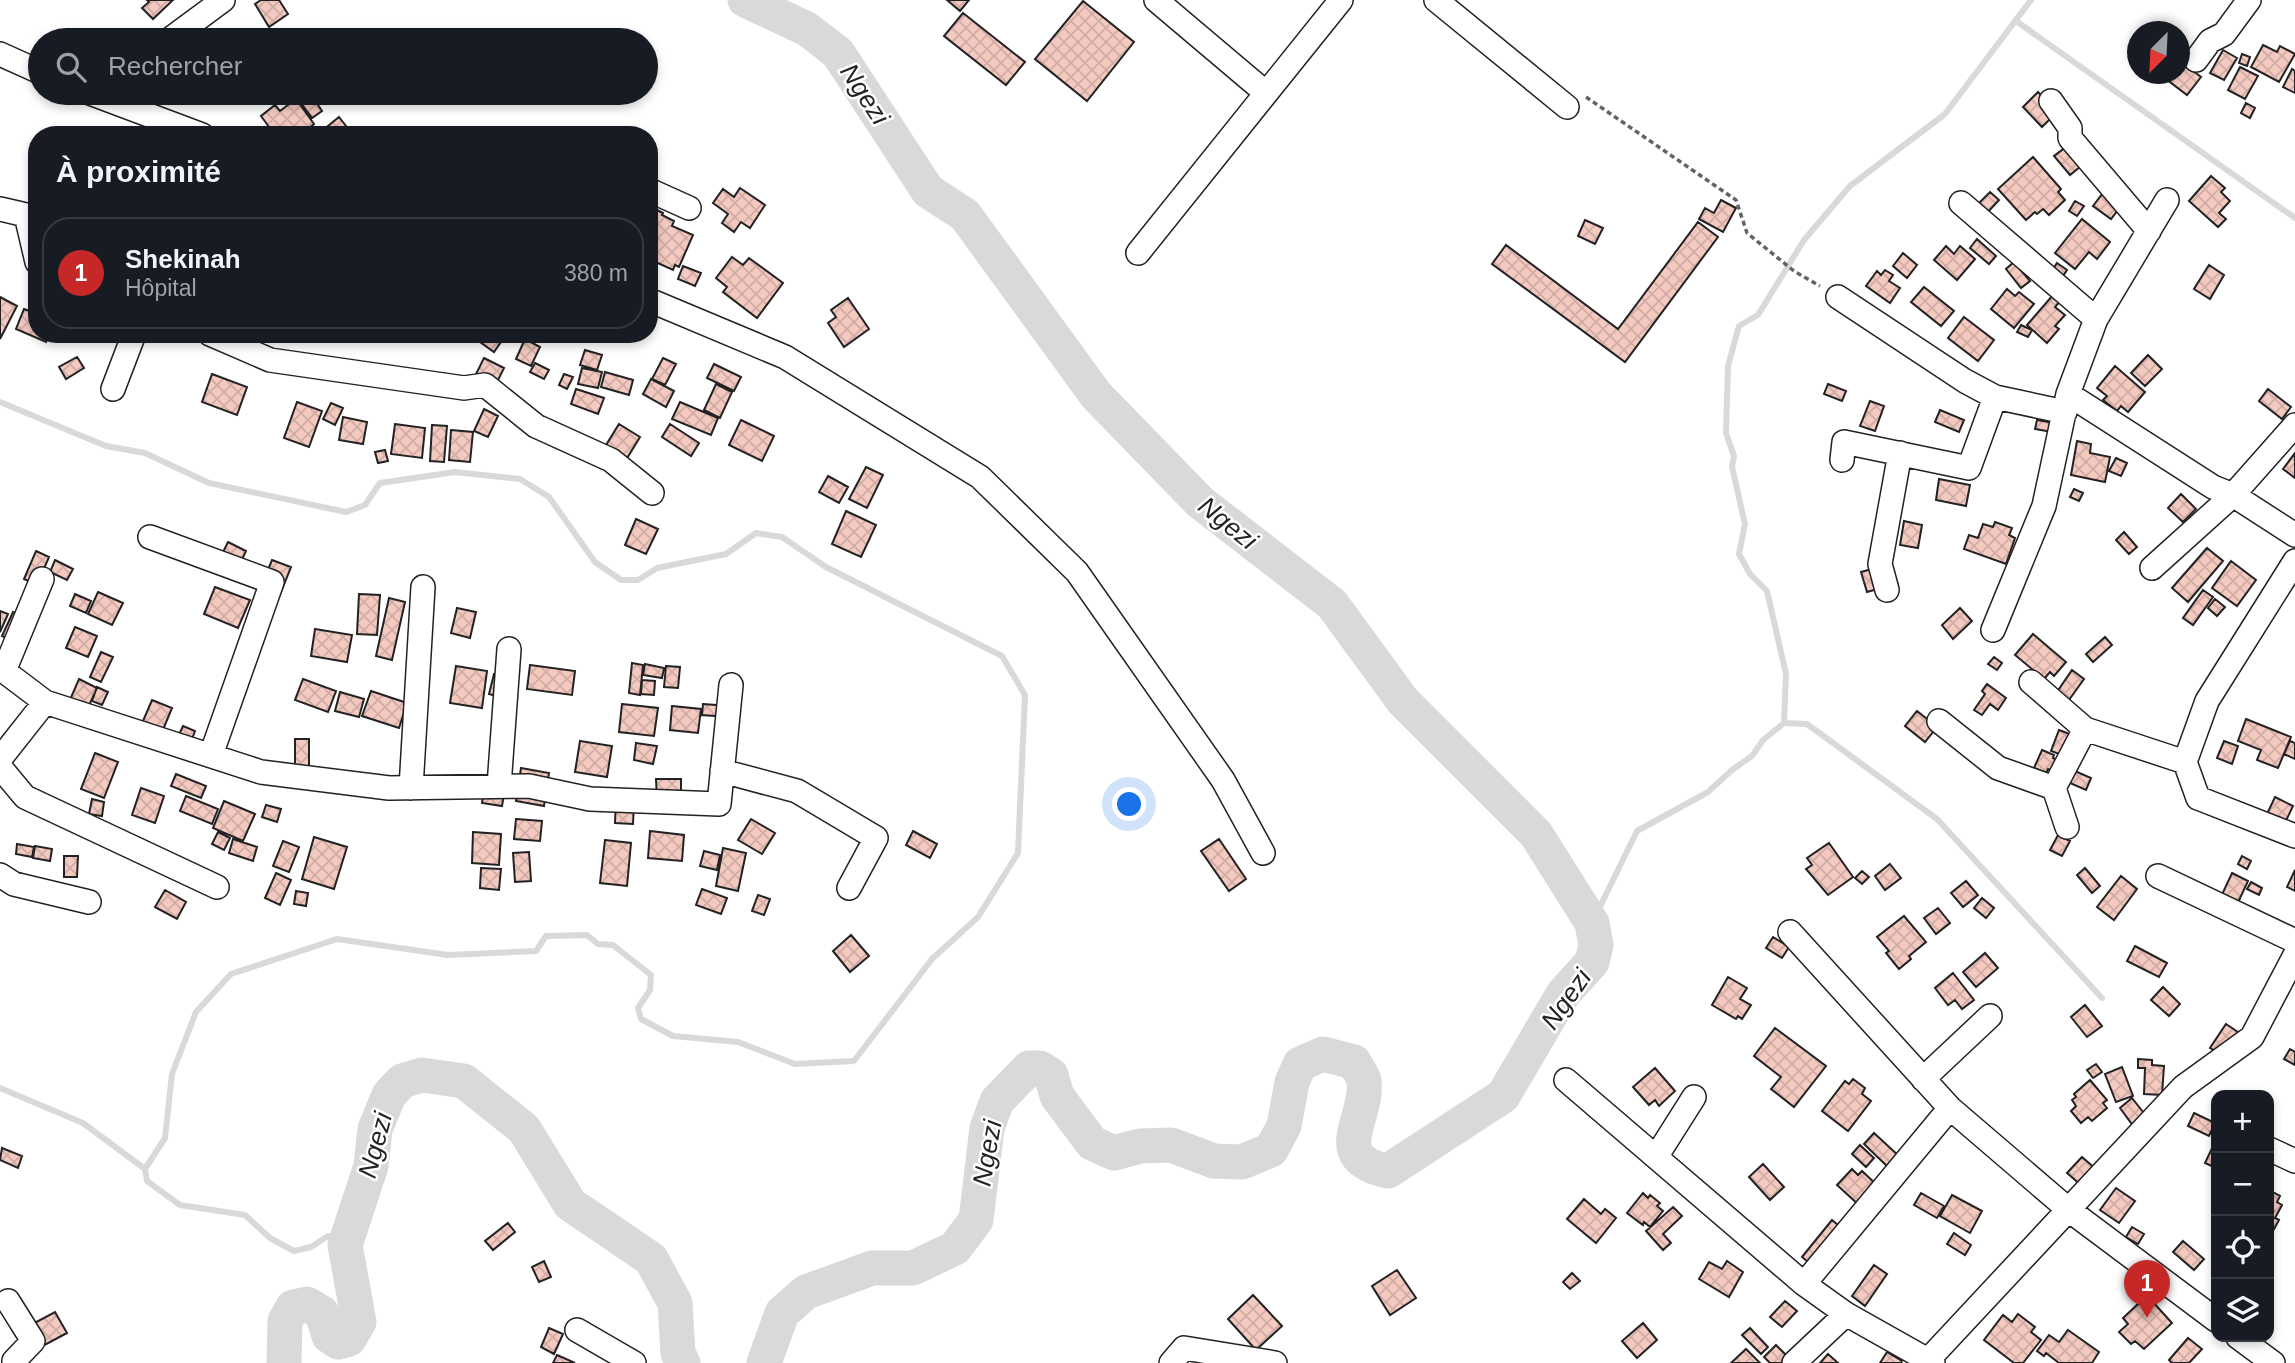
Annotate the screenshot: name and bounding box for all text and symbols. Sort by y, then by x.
north arrow [2127,21,2190,84]
search box [28,28,658,105]
icon: search [52,48,90,86]
text: Rechercher [108,51,242,81]
water label: Ngezi [834,58,896,131]
text: À proximité [56,155,221,188]
text: Shekinah [125,244,241,274]
text: 1 [75,260,87,286]
text: 380 m [564,260,628,286]
text: Hôpital [125,275,197,301]
water label: Ngezi [1193,490,1264,556]
your location [1112,787,1146,821]
water label: Ngezi [1535,962,1598,1035]
map controls [2211,1090,2274,1342]
button: + [2211,1090,2274,1153]
water label: Ngezi [352,1108,398,1181]
water label: Ngezi [966,1116,1008,1188]
button: − [2211,1153,2274,1216]
button: locate [2211,1216,2274,1279]
pin: 1 [2124,1260,2170,1318]
button: layers [2211,1279,2274,1342]

